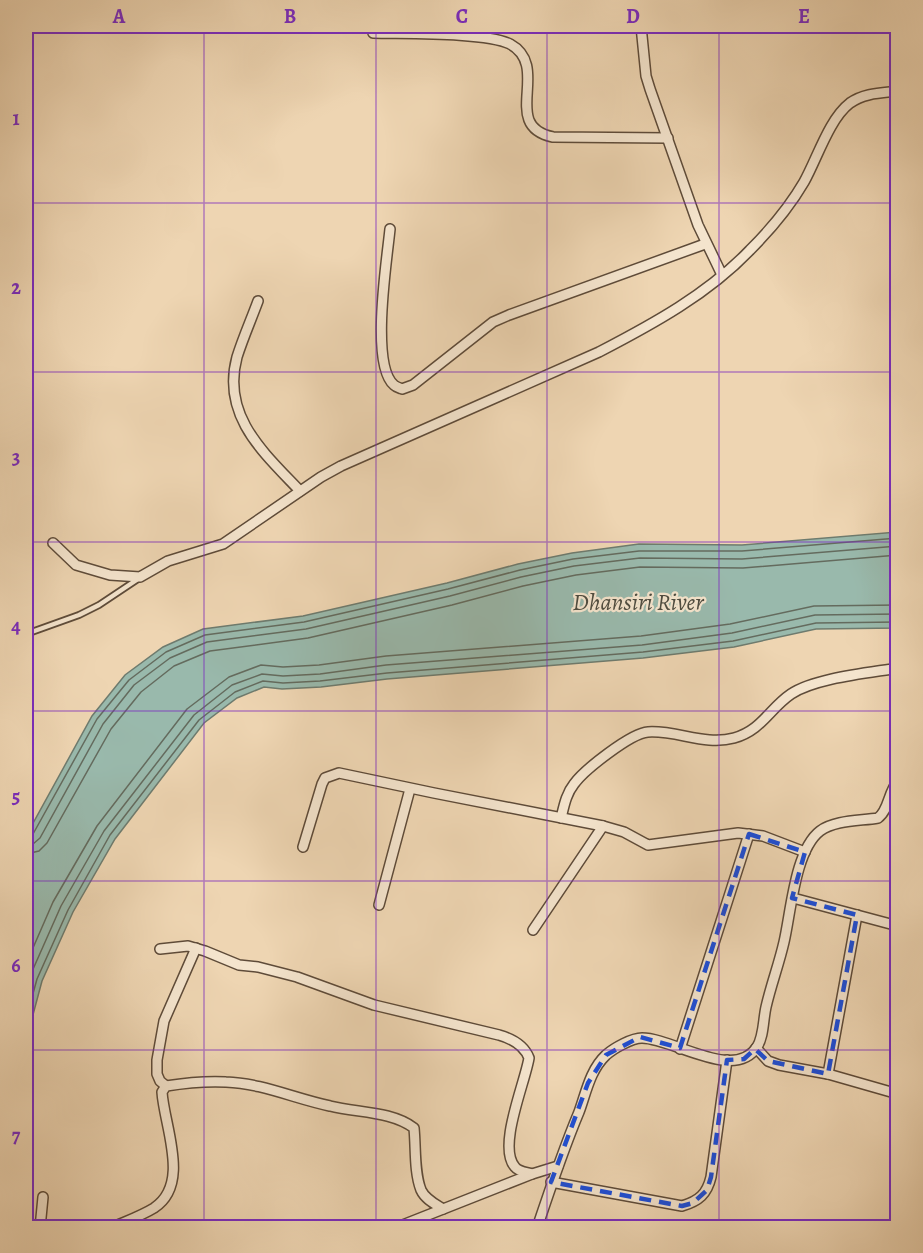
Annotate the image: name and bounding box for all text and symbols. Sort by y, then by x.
text: A [112,3,126,30]
text: B [284,3,296,30]
text: C [456,3,468,30]
text: D [626,3,640,30]
text: E [798,3,810,30]
text: 1 [12,105,20,132]
text: 2 [11,274,21,301]
text: 3 [12,444,20,471]
water label: Dhansiri River [573,586,704,618]
text: 4 [11,613,21,640]
text: 5 [12,783,20,810]
text: 6 [11,952,21,979]
text: 7 [12,1122,21,1149]

